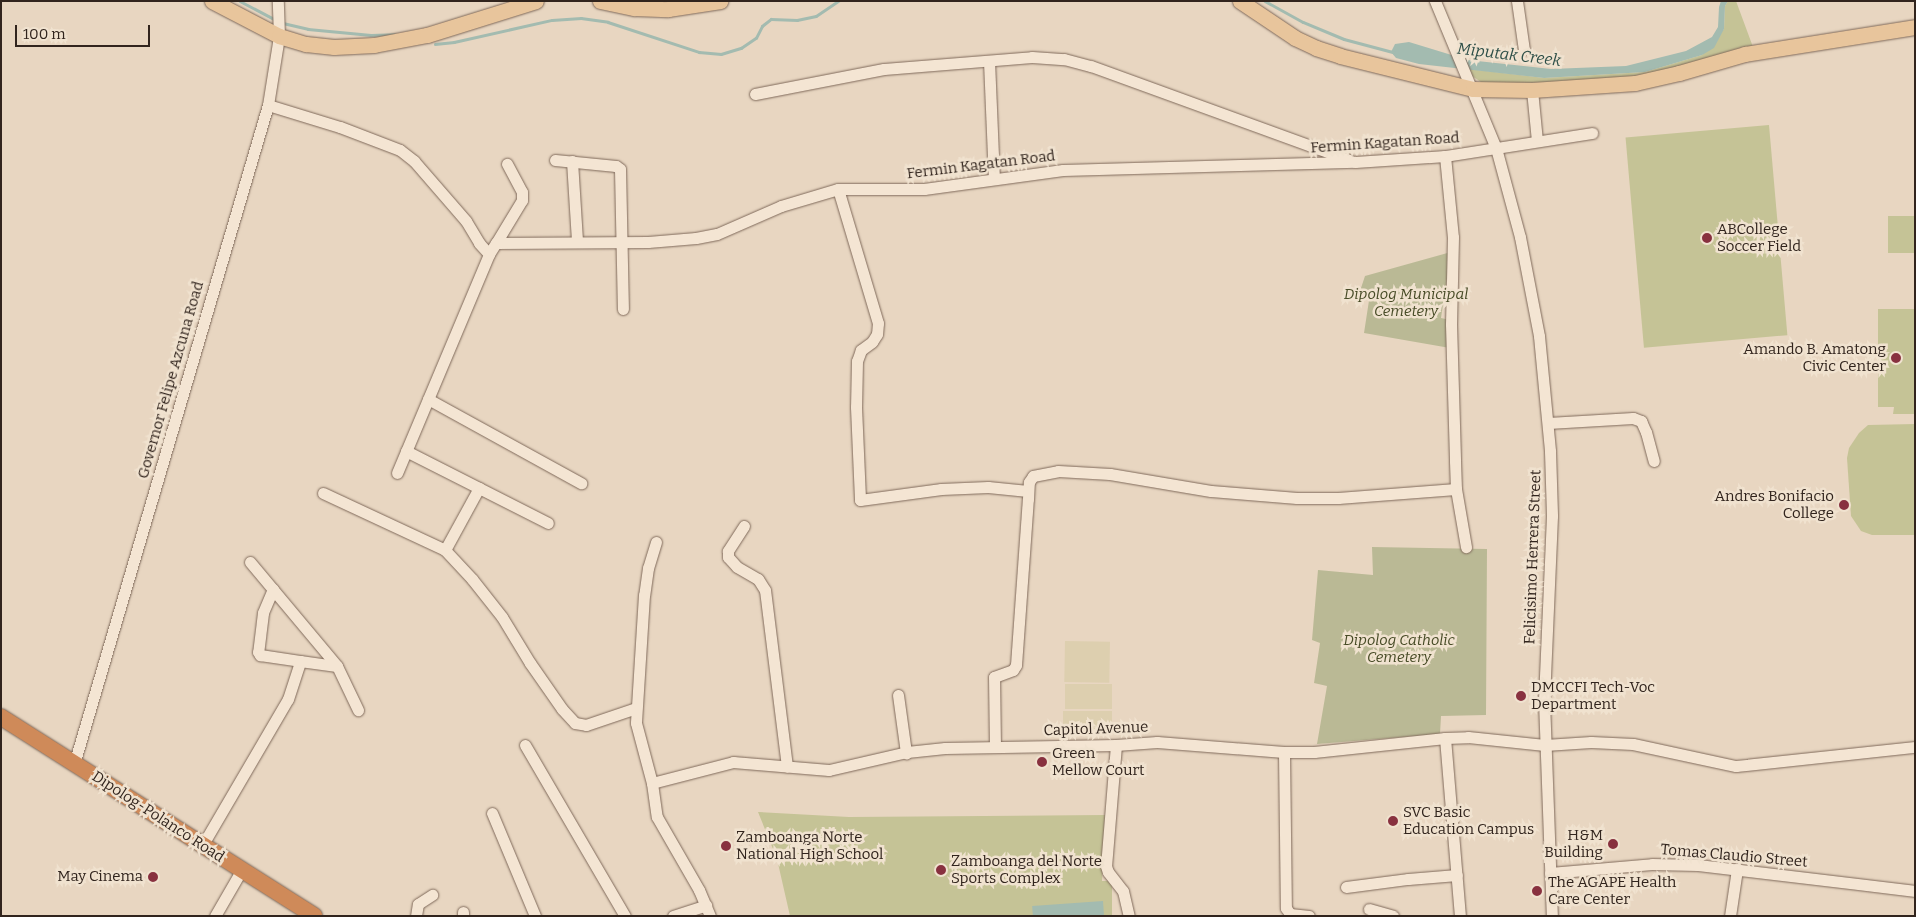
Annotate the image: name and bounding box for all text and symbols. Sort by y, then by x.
scale bar [18,15,152,47]
text: 100 m [23,25,66,43]
water label: Miputak Creek [1456,39,1562,71]
street label: Fermin Kagatan Road [1310,129,1460,157]
street label: Fermin Kagatan Road [906,147,1056,183]
place label: ABCollege Soccer Field [1717,220,1801,255]
marker: ABCollege Soccer Field [1701,232,1713,244]
street label: Governor Felipe Azcuna Road [134,279,208,481]
park label: Dipolog Municipal Cemetery [1344,285,1468,320]
place label: Amando B. Amatong Civic Center [1743,340,1886,375]
marker: Amando B. Amatong Civic Center [1890,352,1902,364]
street label: Felicisimo Herrera Street [1521,469,1545,645]
place label: Andres Bonifacio College [1715,487,1834,522]
marker: Andres Bonifacio College [1838,499,1850,511]
park label: Dipolog Catholic Cemetery [1343,631,1455,666]
place label: DMCCFI Tech-Voc Department [1531,678,1655,713]
marker: DMCCFI Tech-Voc Department [1515,690,1527,702]
street label: Capitol Avenue [1043,718,1149,740]
place label: Green Mellow Court [1052,744,1145,779]
marker: Green Mellow Court [1036,756,1048,768]
street label: Dipolog-Polanco Road [88,767,228,867]
place label: SVC Basic Education Campus [1403,803,1534,838]
marker: SVC Basic Education Campus [1387,815,1399,827]
place label: H&M Building [1544,826,1603,861]
place label: Zamboanga Norte National High School [736,828,883,863]
marker: H&M Building [1607,838,1619,850]
marker: Zamboanga Norte National High School [720,840,732,852]
street label: Tomas Claudio Street [1660,841,1808,871]
place label: Zamboanga del Norte Sports Complex [951,852,1102,887]
marker: Zamboanga del Norte Sports Complex [935,864,947,876]
place label: May Cinema [57,868,143,886]
marker: May Cinema [147,871,159,883]
place label: The AGAPE Health Care Center [1548,873,1676,908]
marker: The AGAPE Health Care Center [1530,884,1544,898]

